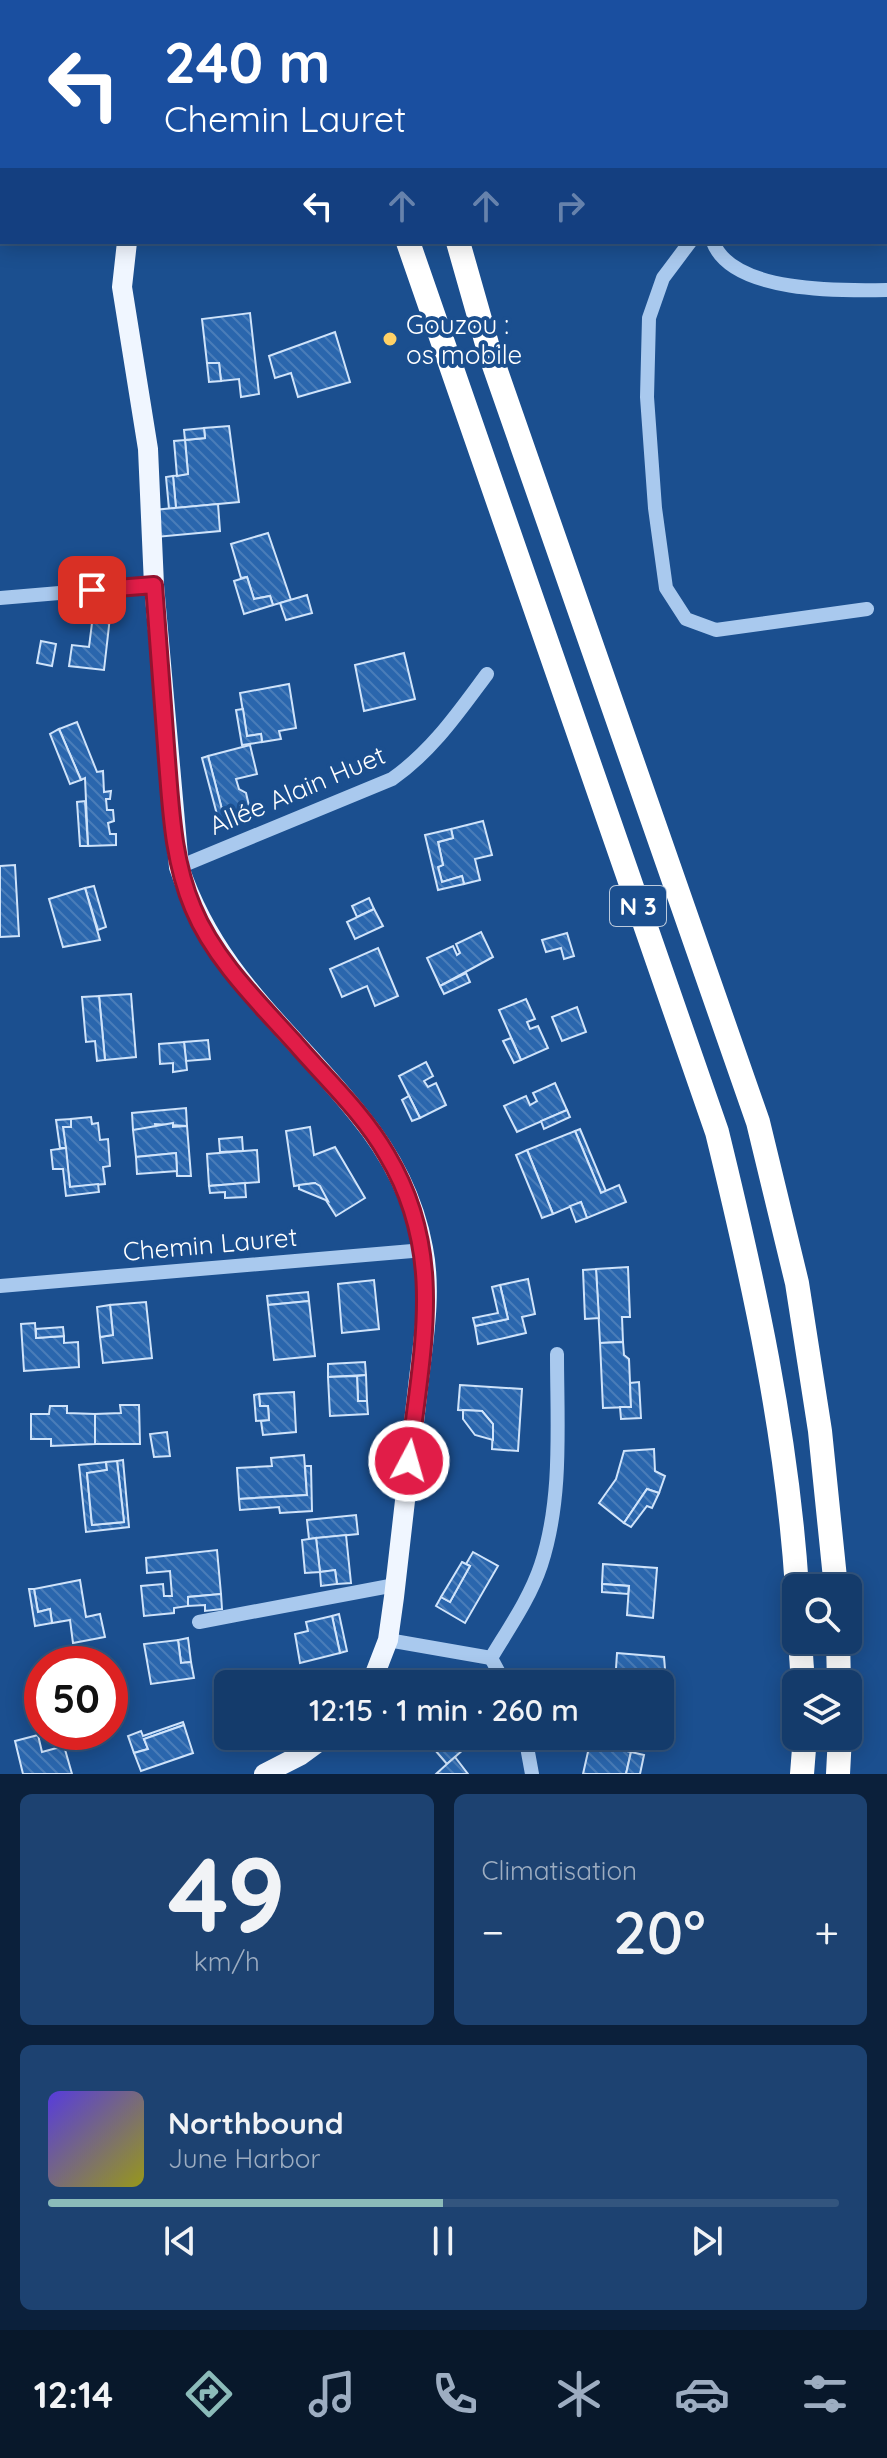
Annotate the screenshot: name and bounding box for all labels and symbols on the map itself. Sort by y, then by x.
place label: Gouzou : os mobile [406,308,522,371]
marker: Gouzou : os mobile [381,330,399,348]
pin [58,556,126,624]
street label: Allée Alain Huet [204,738,390,842]
road number: N 3 [610,886,666,926]
street label: Chemin Lauret [121,1220,299,1268]
position arrow [367,1419,451,1503]
speed limit sign: 50 [24,1646,128,1750]

